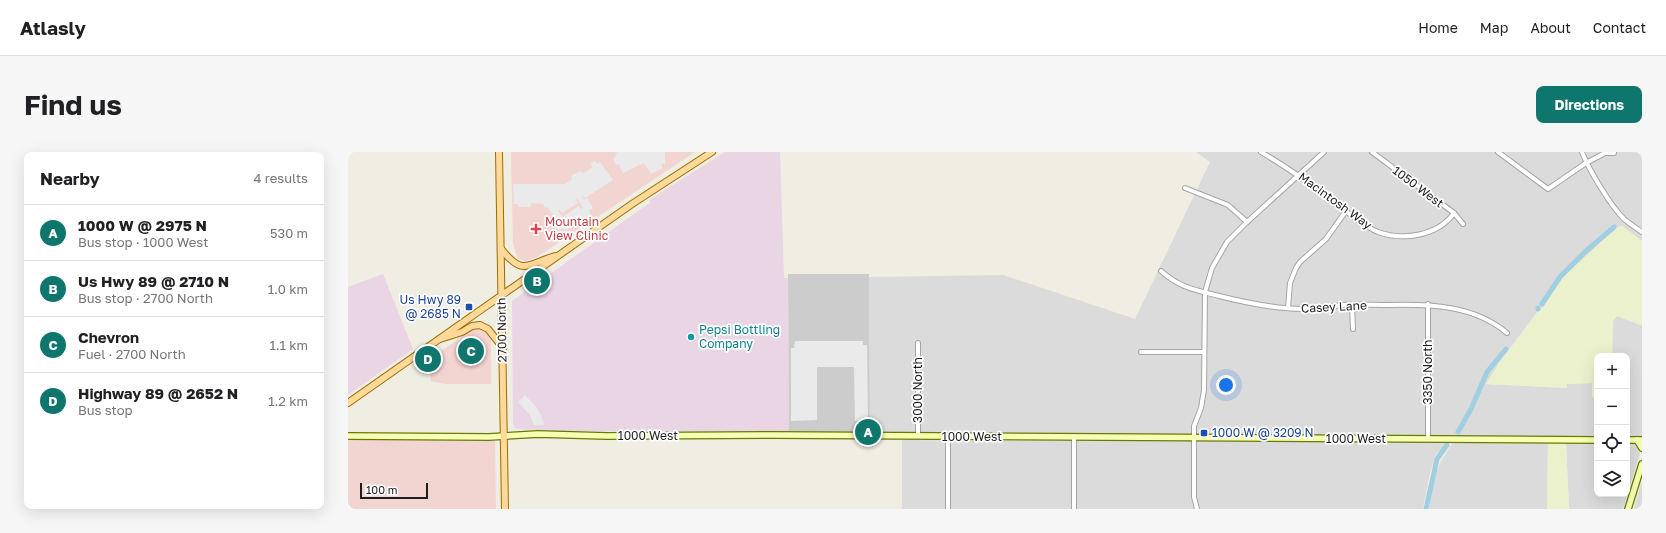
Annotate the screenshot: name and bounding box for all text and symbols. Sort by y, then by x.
text: Atlasly [20,16,86,39]
text: Home [1418,19,1458,36]
text: Map [1480,19,1508,36]
text: About [1530,19,1571,36]
text: Contact [1593,19,1646,36]
button: Directions [1536,86,1642,123]
text: Find us [24,88,122,121]
street label: 1050 West [1390,163,1447,211]
text: Nearby [40,168,100,189]
street label: Macintosh Way [1296,169,1375,232]
text: 4 results [254,170,308,186]
place label: Mountain View Clinic [545,214,609,243]
text: 1000 W @ 2975 N [78,216,207,234]
marker: Mountain View Clinic [530,223,542,235]
text: A [48,225,58,241]
text: 530 m [270,225,308,241]
text: Bus stop · 1000 West [78,234,208,250]
pin: B [524,266,550,296]
text: Us Hwy 89 @ 2710 N [78,272,229,290]
text: B [48,281,58,297]
text: 1.0 km [268,281,308,297]
text: Bus stop · 2700 North [78,290,213,306]
place label: Us Hwy 89 @ 2685 N [399,292,461,321]
street label: Casey Lane [1301,297,1367,316]
street label: 2700 North [493,298,510,362]
marker: Us Hwy 89 @ 2685 N [464,302,474,312]
place label: Pepsi Bottling Company [699,322,780,351]
text: Chevron [78,328,139,346]
marker: Pepsi Bottling Company [686,332,696,342]
pin: C [458,336,484,366]
text: C [48,337,58,353]
text: 1.1 km [269,337,308,353]
street label: 3350 North [1420,340,1435,404]
pin: D [415,344,441,374]
text: Fuel · 2700 North [78,346,186,362]
map controls [1594,353,1630,497]
button: + [1594,353,1630,389]
street label: 3000 North [910,357,925,423]
your location [1216,375,1236,395]
text: Highway 89 @ 2652 N [78,384,238,402]
button: − [1594,389,1630,425]
text: D [48,393,58,409]
text: 1.2 km [268,393,308,409]
text: Bus stop [78,402,133,418]
pin: A [855,417,881,447]
place label: 1000 W @ 3209 N [1212,425,1314,440]
button: locate [1594,425,1630,461]
street label: 1000 West [618,428,678,443]
marker: 1000 W @ 3209 N [1199,428,1209,438]
street label: 1000 West [942,429,1002,444]
street label: 1000 West [1326,431,1386,446]
button: layers [1594,461,1630,497]
scale bar [360,481,428,500]
text: 100 m [366,483,397,496]

